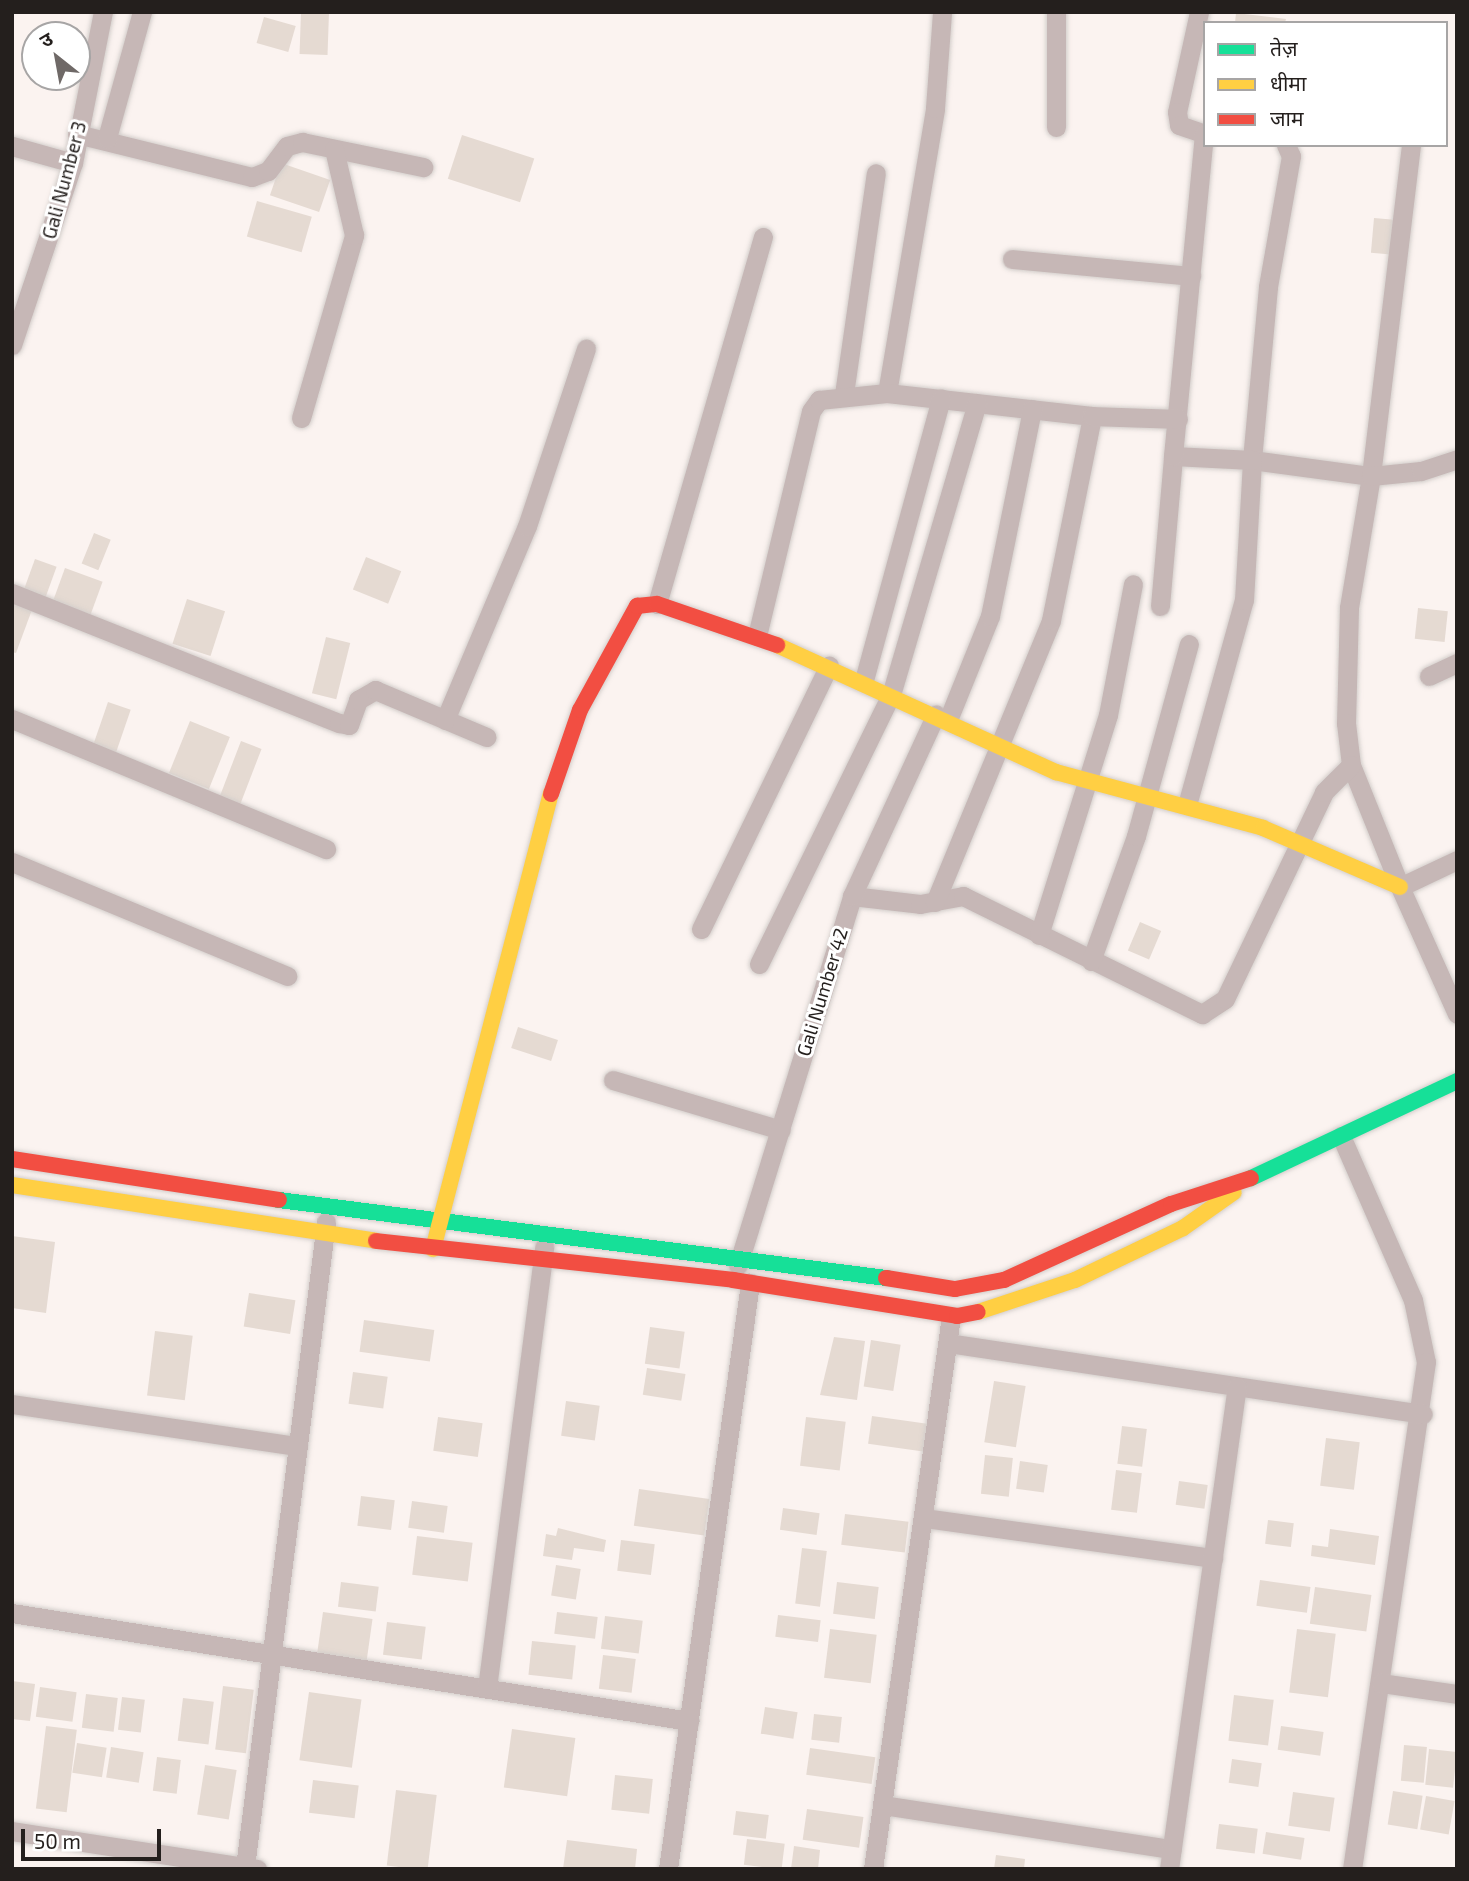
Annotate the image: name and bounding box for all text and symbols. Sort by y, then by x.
north arrow [21,21,91,91]
legend [1203,21,1448,147]
text: उ [35,27,57,52]
text: तेज़ [1270,35,1298,60]
text: धीमा [1270,70,1306,95]
text: जाम [1270,105,1304,130]
street label: Gali Number 3 [37,118,91,242]
street label: Gali Number 42 [792,925,852,1059]
scale bar [24,1814,164,1858]
text: 50 m [34,1828,81,1853]

